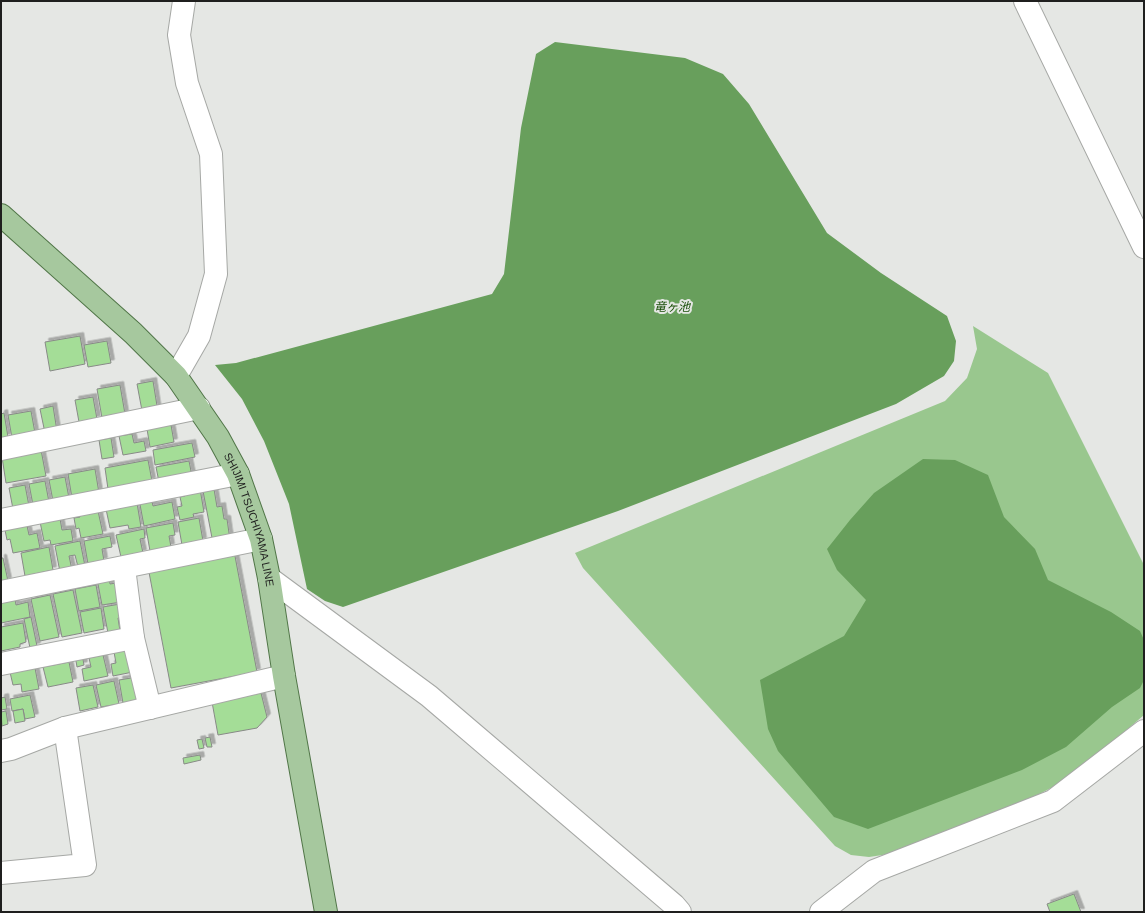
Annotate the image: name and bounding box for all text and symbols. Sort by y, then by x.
water label: 竜ヶ池 [654,300,691,314]
street label: SHIJIMI TSUCHIYAMA LINE [222,451,276,587]

